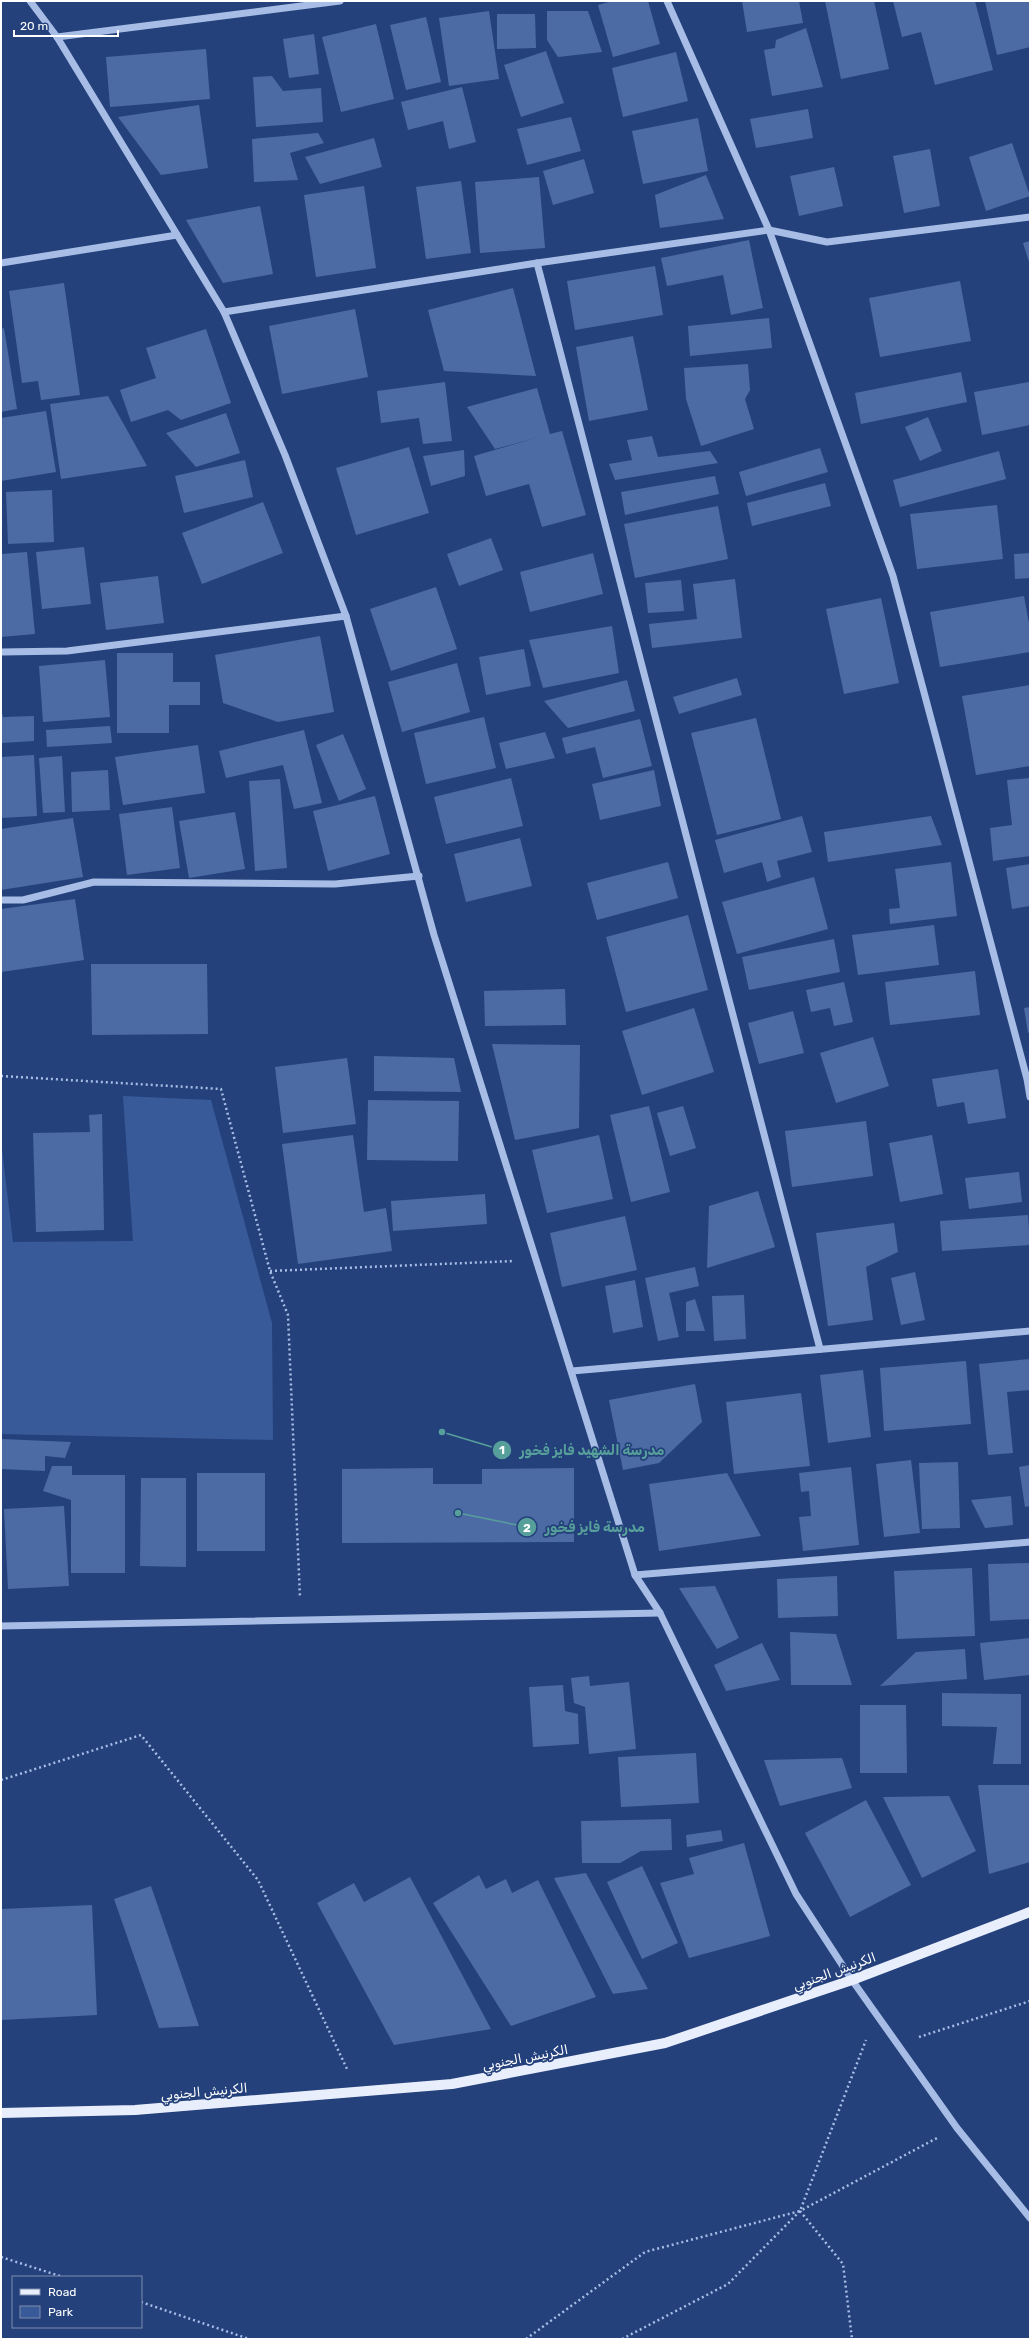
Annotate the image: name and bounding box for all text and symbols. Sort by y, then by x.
scale bar [14,12,118,38]
text: 20 m [20,19,48,33]
callout: مدرسة الشهيد فايز فخور [492,1437,673,1463]
text: مدرسة الشهيد فايز فخور [519,1442,664,1459]
text: 1 [499,1443,505,1457]
callout: مدرسة فايز فخور [517,1514,653,1540]
text: مدرسة فايز فخور [544,1519,645,1536]
text: 2 [523,1521,531,1535]
street label: الكرنيش الجنوبي [791,1950,878,1995]
street label: الكرنيش الجنوبي [481,2042,570,2075]
street label: الكرنيش الجنوبي [160,2080,248,2105]
legend [12,2276,142,2328]
text: Road [48,2285,76,2299]
text: Park [48,2305,74,2319]

